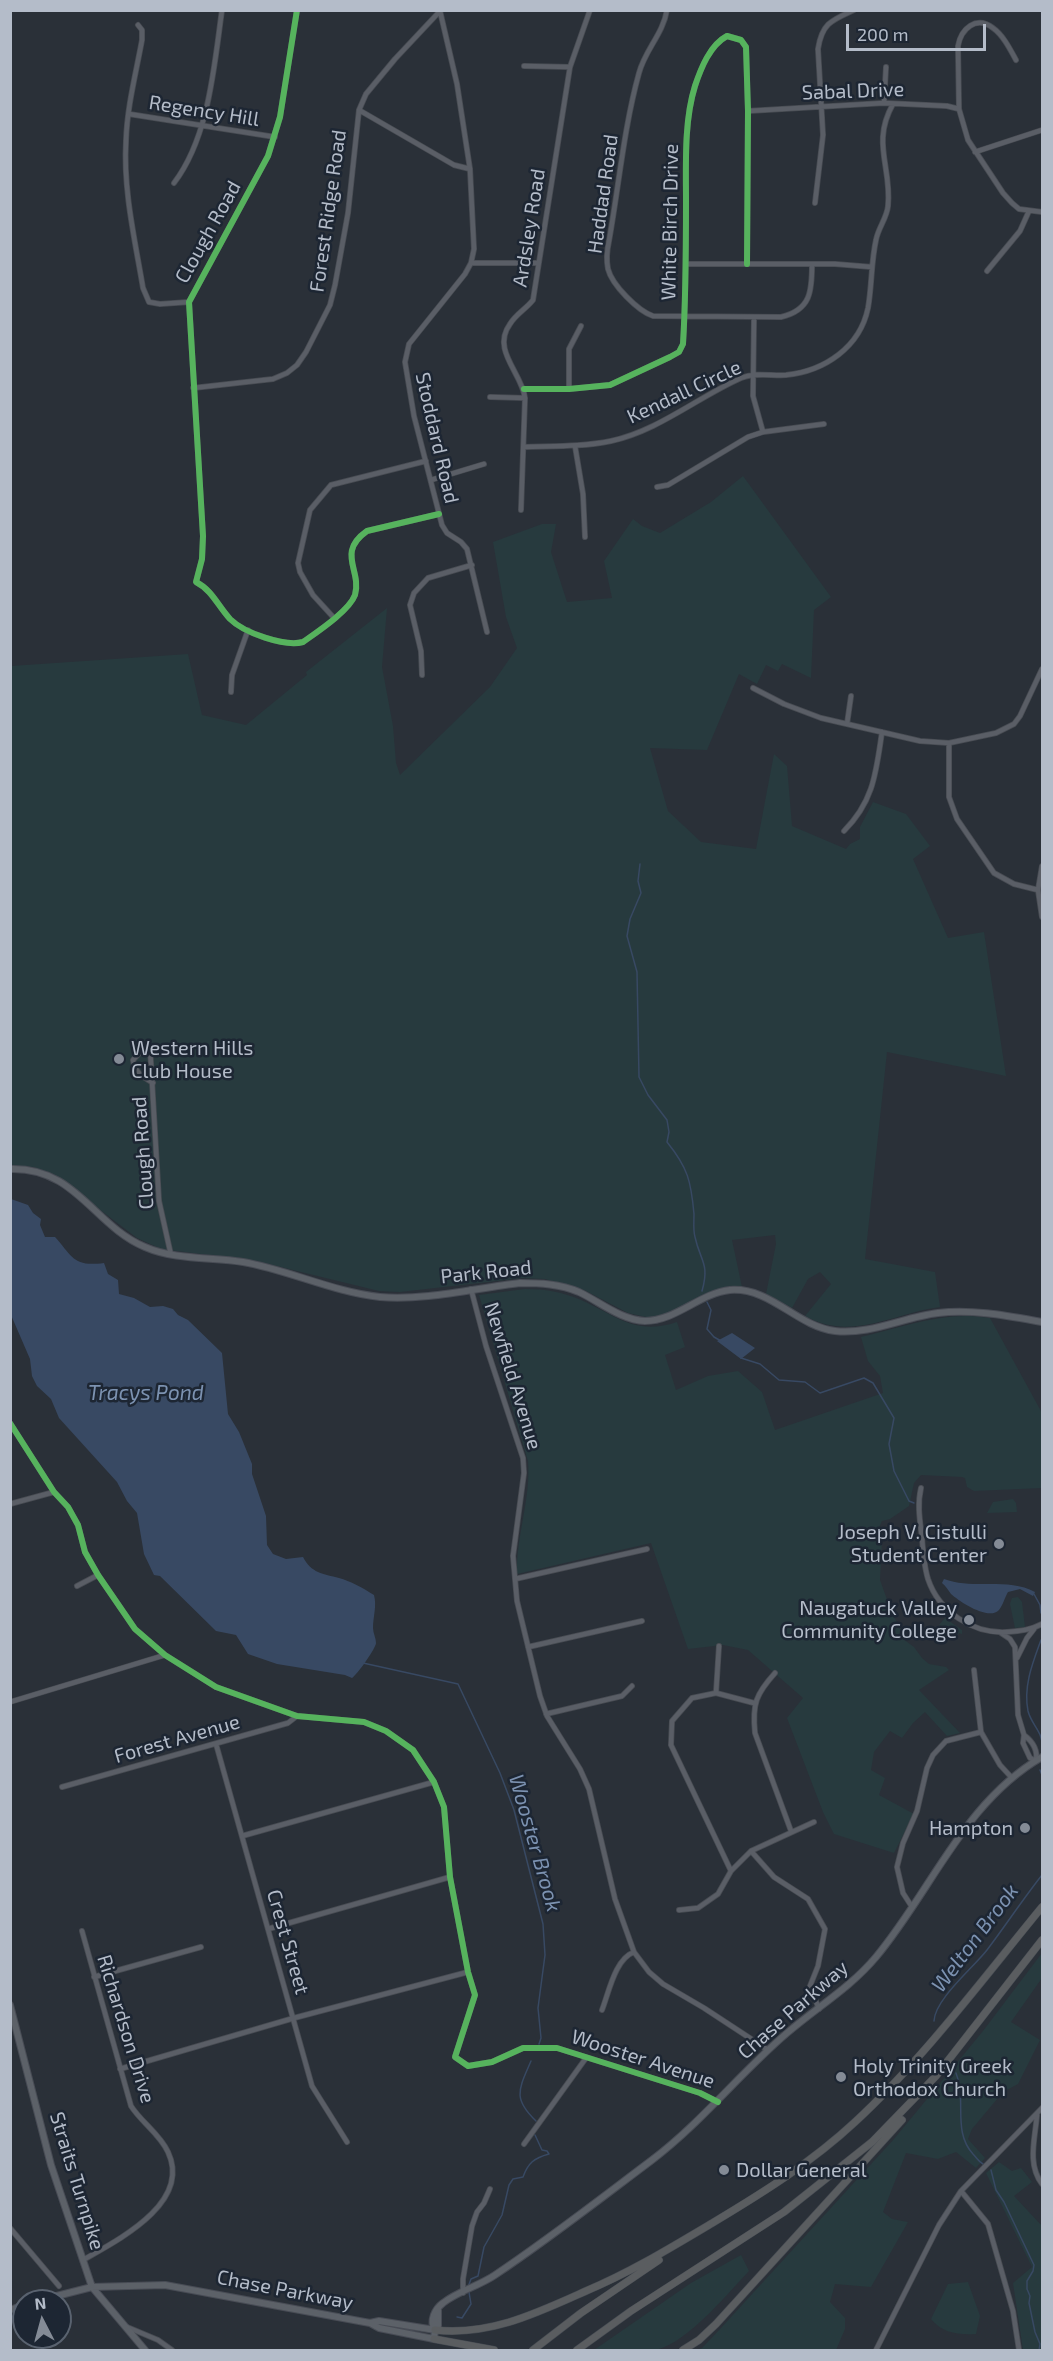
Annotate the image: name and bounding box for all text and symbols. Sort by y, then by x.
scale bar [849,12,988,50]
text: 200 m [857,23,909,45]
street label: Sabal Drive [801,77,905,105]
street label: Regency Hill [147,90,261,132]
street label: Forest Ridge Road [305,128,351,294]
street label: Haddad Road [583,133,623,255]
street label: White Birch Drive [657,143,683,301]
street label: Ardsley Road [508,167,550,289]
street label: Clough Road [170,177,246,287]
street label: Kendall Circle [623,355,745,429]
street label: Stoddard Road [410,370,464,506]
place label: Western Hills Club House [131,1036,253,1083]
marker: Western Hills Club House [112,1052,126,1066]
street label: Clough Road [127,1096,159,1210]
street label: Park Road [439,1255,533,1289]
street label: Newfield Avenue [479,1299,547,1453]
water label: Tracys Pond [88,1380,204,1406]
place label: Joseph V. Cistulli Student Center [838,1520,987,1567]
marker: Joseph V. Cistulli Student Center [992,1537,1006,1551]
place label: Naugatuck Valley Community College [781,1596,957,1643]
marker: Naugatuck Valley Community College [962,1613,976,1627]
street label: Forest Avenue [111,1710,243,1768]
water label: Wooster Brook [503,1771,567,1915]
place label: Hampton [929,1816,1013,1840]
marker: Hampton [1018,1821,1032,1835]
water label: Welton Brook [926,1879,1024,1997]
street label: Crest Street [262,1887,314,1997]
street label: Richardson Drive [92,1952,160,2106]
street label: Chase Parkway [733,1956,853,2064]
street label: Wooster Avenue [568,2025,718,2093]
place label: Holy Trinity Greek Orthodox Church [853,2054,1012,2101]
marker: Holy Trinity Greek Orthodox Church [834,2070,848,2084]
street label: Straits Turnpike [45,2109,109,2253]
place label: Dollar General [736,2158,867,2182]
marker: Dollar General [717,2163,731,2177]
street label: Chase Parkway [215,2265,355,2315]
north arrow [12,2289,72,2349]
text: N [34,2293,47,2313]

